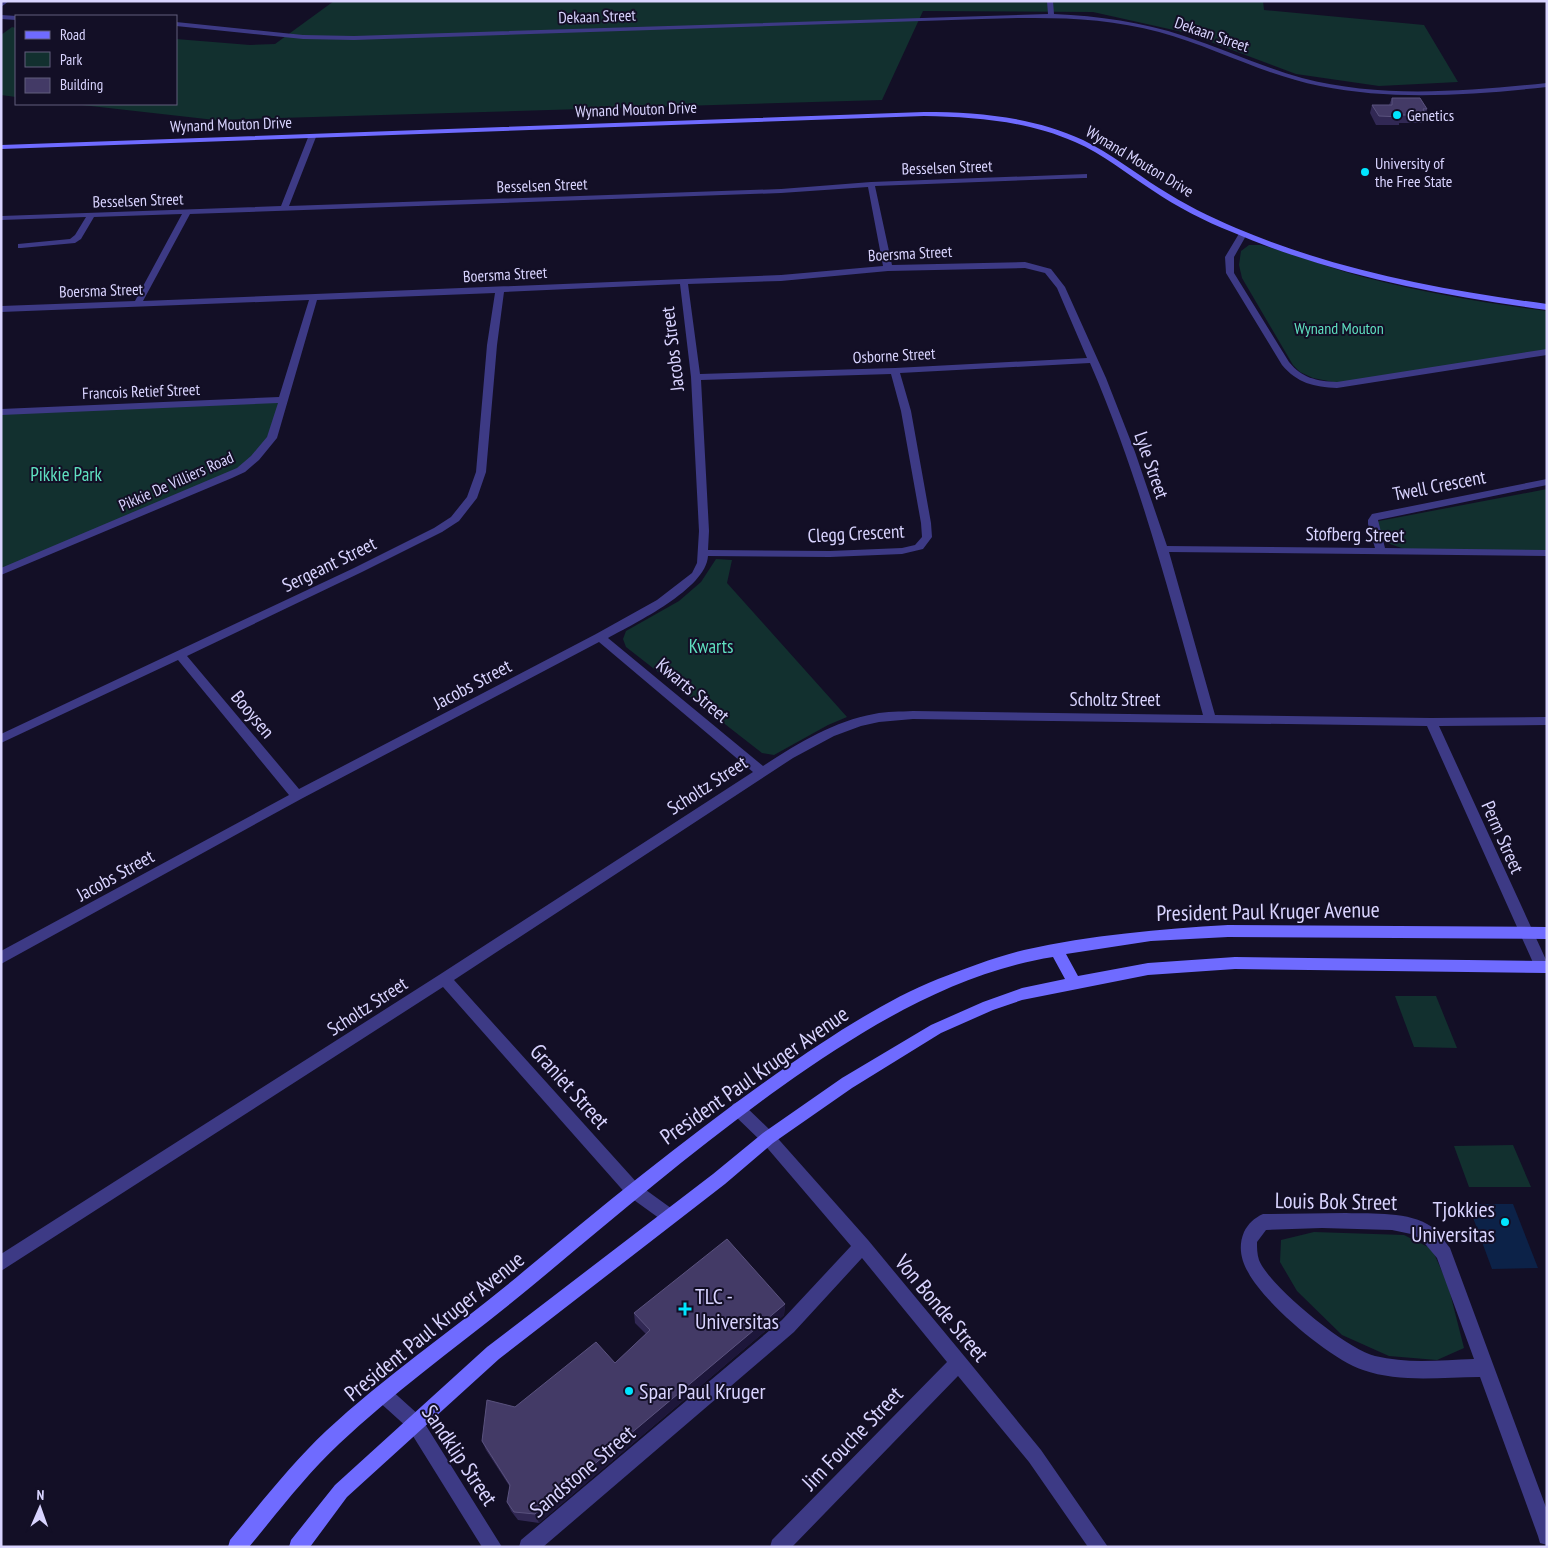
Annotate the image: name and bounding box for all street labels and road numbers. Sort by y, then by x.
street label: Dekaan Street [558,5,637,27]
street label: Dekaan Street [1172,12,1252,56]
street label: Wynand Mouton Drive [575,97,697,121]
street label: Wynand Mouton Drive [170,112,292,136]
street label: Wynand Mouton Drive [1083,121,1197,201]
street label: Besselsen Street [901,155,993,179]
street label: Besselsen Street [496,173,588,197]
street label: Besselsen Street [92,188,184,212]
street label: Boersma Street [867,241,953,265]
street label: Boersma Street [462,262,548,286]
street label: Boersma Street [59,279,144,301]
street label: Jacobs Street [655,305,689,394]
street label: Osborne Street [852,343,936,367]
street label: Francois Retief Street [82,379,201,403]
street label: Lyle Street [1129,428,1175,502]
street label: Pikkie De Villiers Road [116,447,237,515]
street label: Twell Crescent [1391,464,1488,506]
street label: Clegg Crescent [807,518,906,548]
street label: Stofberg Street [1305,521,1405,547]
street label: Sergeant Street [278,531,381,597]
street label: Jacobs Street [428,653,516,715]
street label: Kwarts Street [652,653,735,728]
street label: Booysen [226,685,280,743]
street label: Scholtz Street [1070,687,1161,711]
street label: Scholtz Street [662,750,752,820]
street label: Perm Street [1476,797,1530,878]
street label: Jacobs Street [71,844,159,907]
street label: President Paul Kruger Avenue [1156,895,1380,927]
street label: Scholtz Street [322,971,412,1041]
street label: President Paul Kruger Avenue [654,999,854,1151]
street label: Graniet Street [524,1037,616,1135]
street label: Louis Bok Street [1275,1186,1397,1216]
street label: President Paul Kruger Avenue [338,1245,530,1407]
street label: Von Bonde Street [888,1248,995,1367]
street label: Jim Fouche Street [795,1380,909,1497]
street label: Sandklip Street [416,1399,504,1511]
street label: Sandstone Street [524,1419,640,1523]

